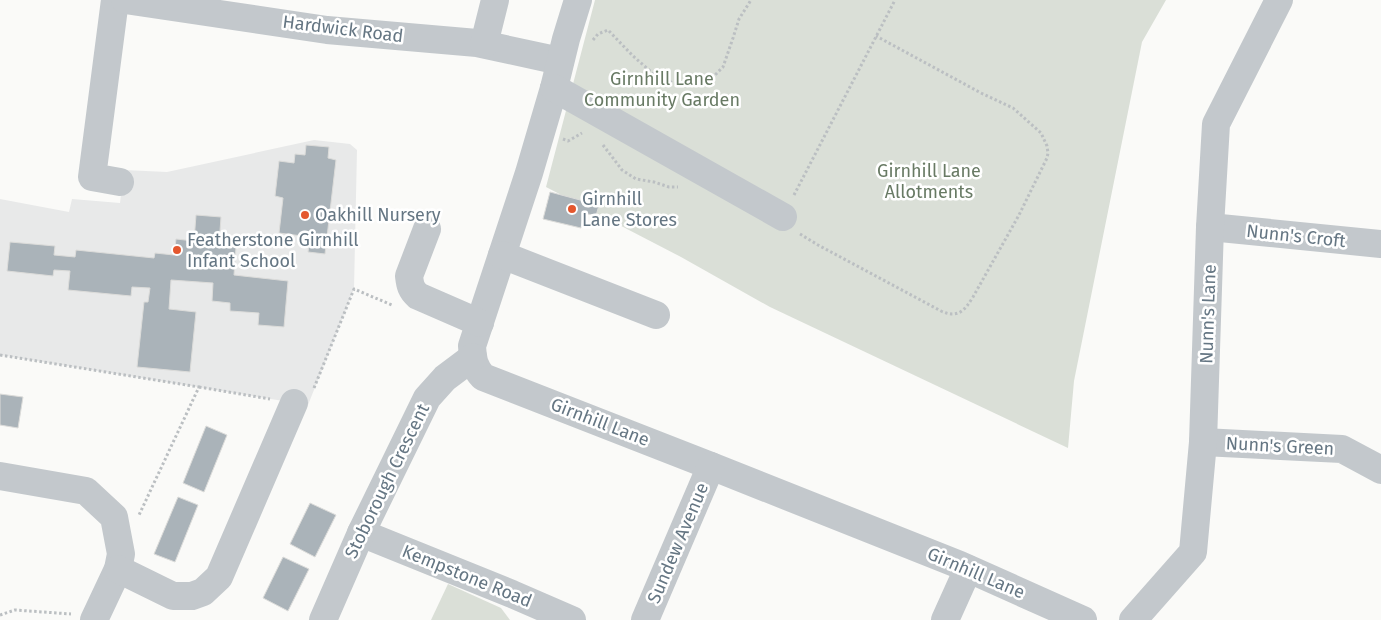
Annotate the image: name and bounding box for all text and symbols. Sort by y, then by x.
street label: Hardwick Road [281,11,405,47]
park label: Girnhill Lane Community Garden [584,68,740,111]
park label: Girnhill Lane Allotments [877,160,981,203]
place label: Girnhill Lane Stores [582,188,677,231]
marker: Girnhill Lane Stores [566,203,578,215]
place label: Oakhill Nursery [315,204,441,226]
marker: Oakhill Nursery [299,209,311,221]
street label: Nunn's Croft [1245,220,1347,252]
place label: Featherstone Girnhill Infant School [187,229,359,272]
marker: Featherstone Girnhill Infant School [171,244,183,256]
street label: Nunn's Lane [1195,264,1221,364]
street label: Girnhill Lane [548,393,652,451]
street label: Stoborough Crescent [340,400,434,562]
street label: Nunn's Green [1225,432,1335,460]
street label: Sundew Avenue [643,479,713,607]
street label: Kempstone Road [399,540,535,612]
street label: Girnhill Lane [924,543,1028,603]

